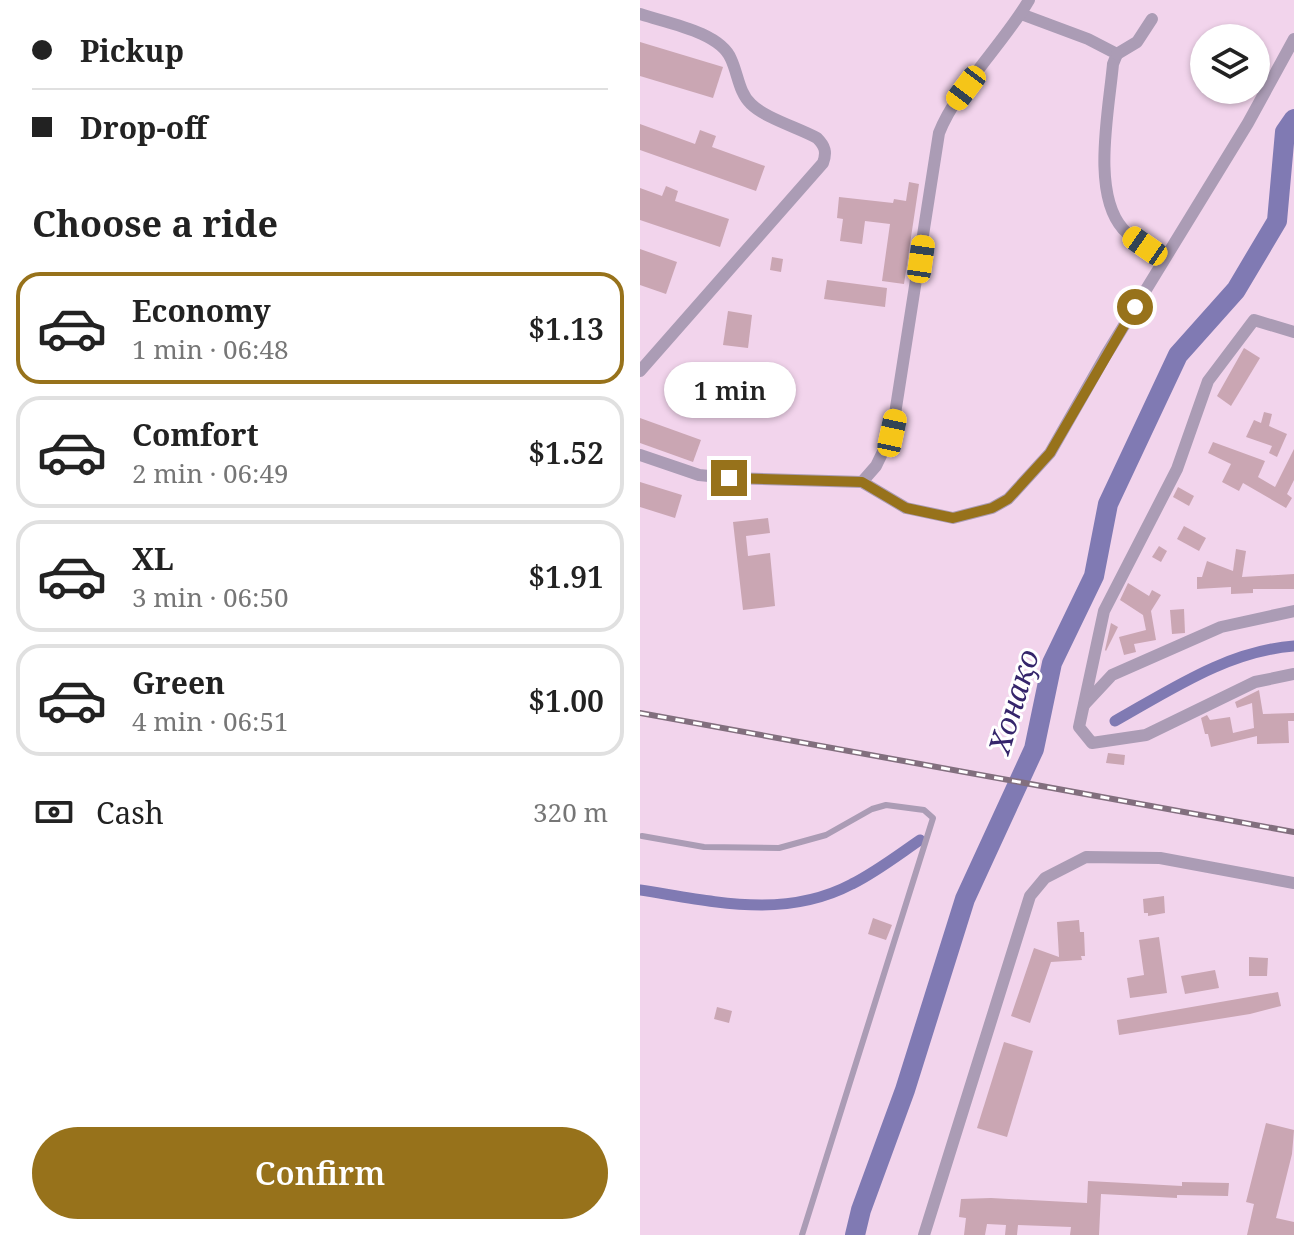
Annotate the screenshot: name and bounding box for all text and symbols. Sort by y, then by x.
map controls [1190,24,1270,104]
button: layers [1190,24,1270,104]
text: Pickup [80,30,184,71]
car [942,62,990,114]
text: Drop-off [80,107,207,148]
text: Choose a ride [32,199,278,248]
car [1118,222,1172,270]
car [906,234,936,284]
route start [1117,289,1153,325]
text: Economy [132,290,271,331]
icon: car [36,292,108,364]
text: $1.13 [528,308,604,349]
text: 1 min · 06:48 [132,331,289,367]
callout: 1 min [663,362,795,418]
text: 1 min [694,372,766,408]
car [875,407,909,459]
text: Comfort [132,414,259,455]
icon: car [36,416,108,488]
text: $1.52 [528,432,604,473]
text: 2 min · 06:49 [132,455,289,491]
route end [711,460,747,496]
text: XL [132,538,174,579]
icon: car [36,540,108,612]
text: $1.91 [528,556,604,597]
text: 3 min · 06:50 [132,579,289,615]
water label: Хонақо [977,644,1048,760]
text: Green [132,662,225,703]
icon: car [36,664,108,736]
text: $1.00 [528,680,604,721]
text: 4 min · 06:51 [132,703,289,739]
icon: cash [32,790,76,834]
text: Cash [96,792,164,833]
text: 320 m [533,794,608,830]
button: Confirm [32,1127,608,1219]

